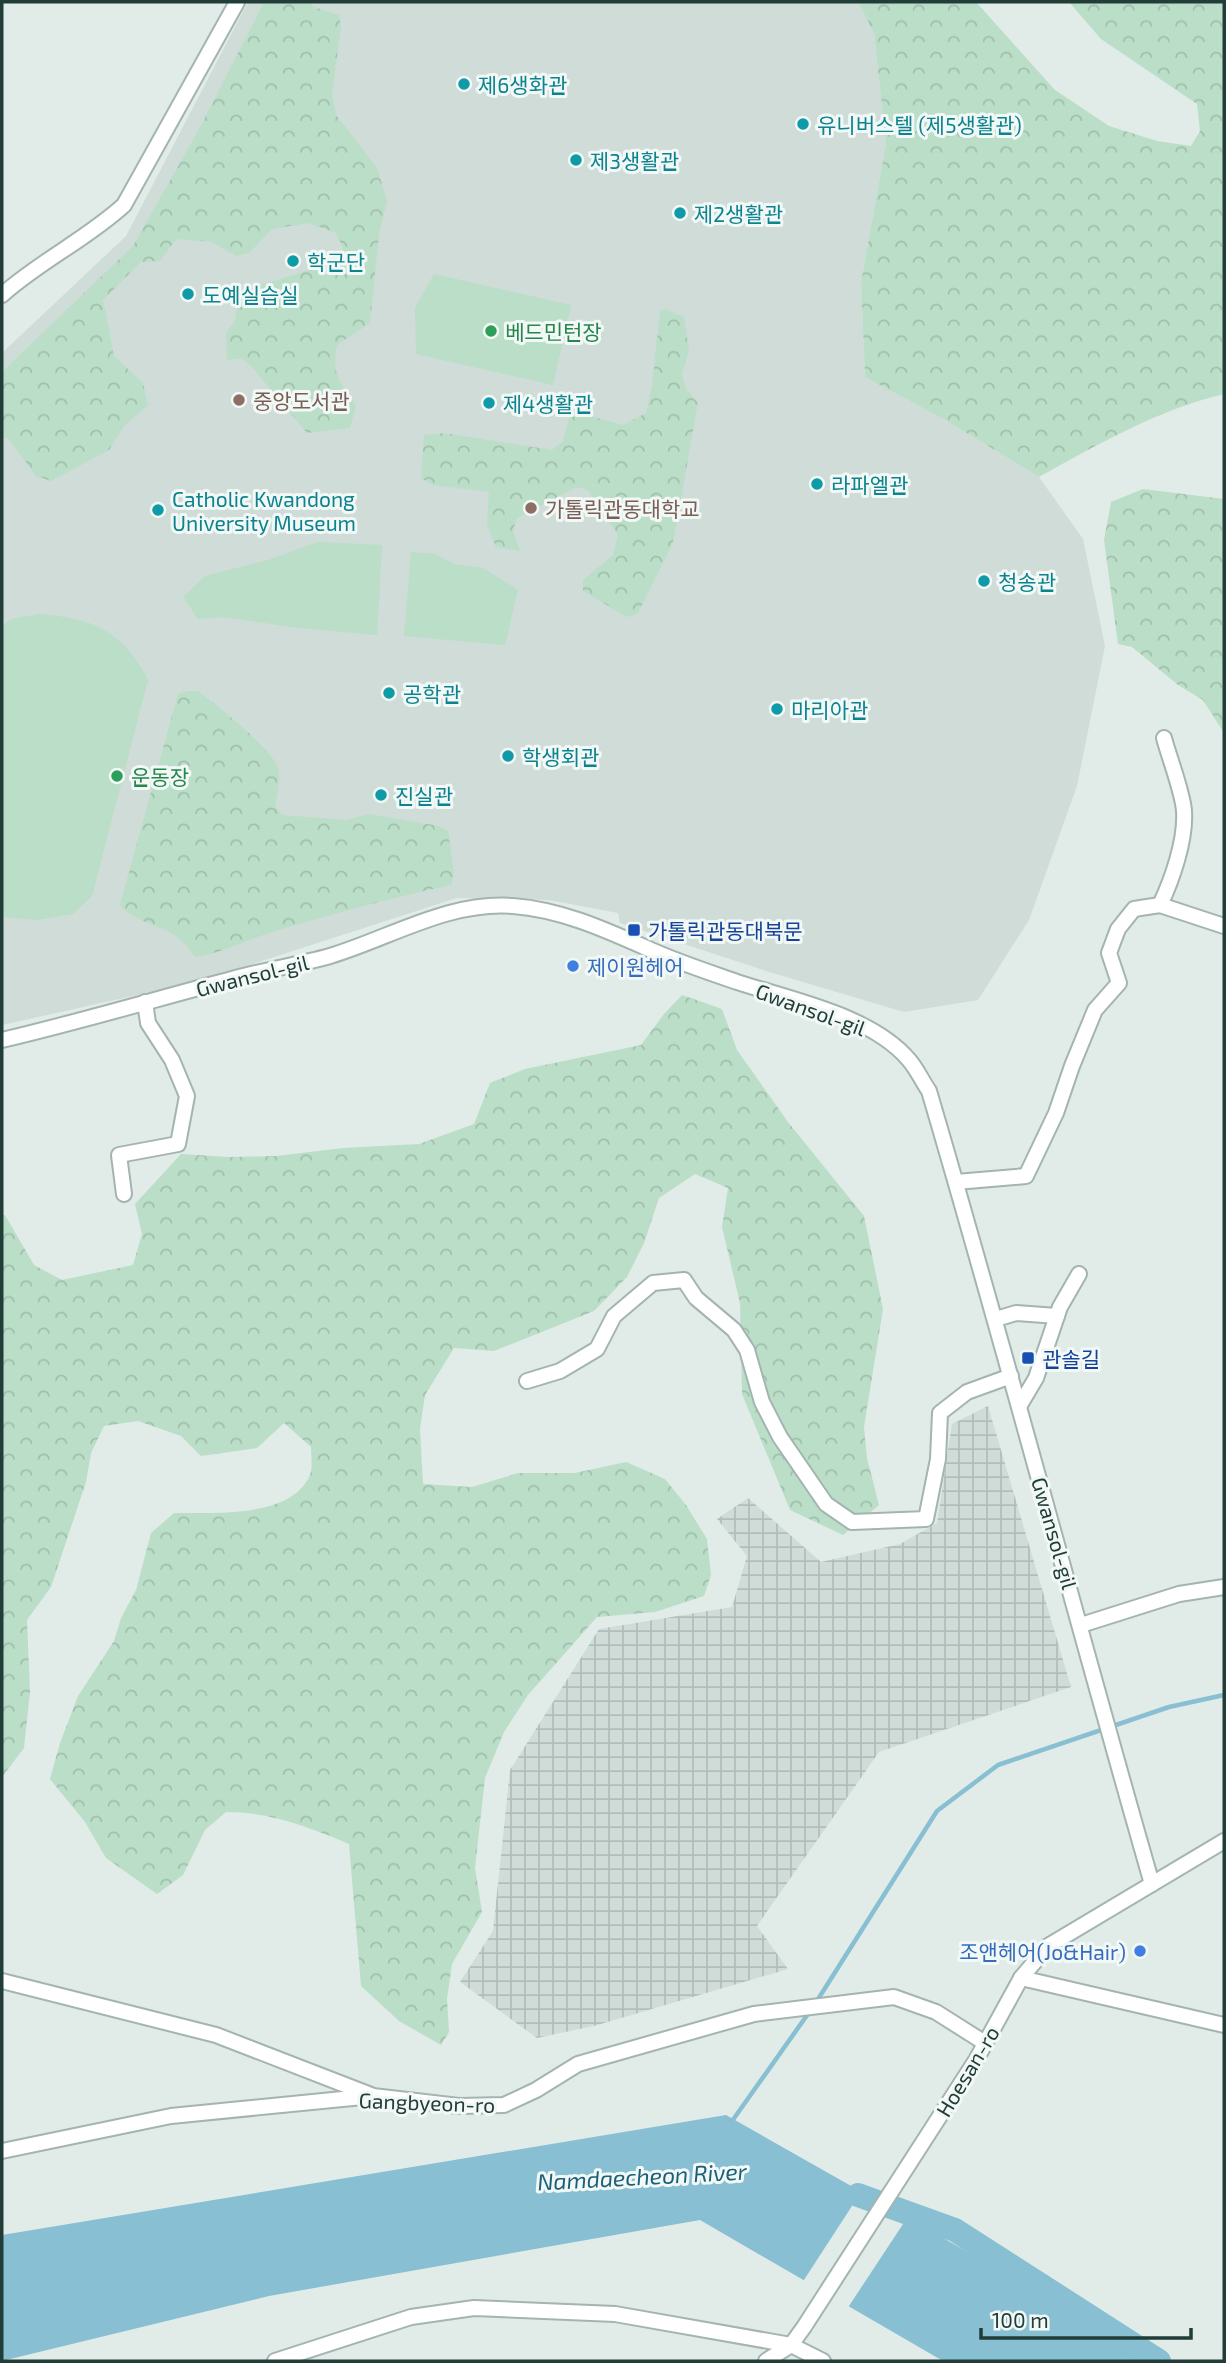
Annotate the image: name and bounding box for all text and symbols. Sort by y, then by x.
place label: 제6생화관 [478,72,567,97]
marker: 제6생화관 [456,76,472,92]
place label: 유니버스텔 (제5생활관) [817,112,1022,137]
marker: 유니버스텔 (제5생활관) [795,116,811,132]
place label: 제3생활관 [590,148,679,173]
marker: 제3생활관 [568,152,584,168]
place label: 제2생활관 [694,201,783,226]
marker: 제2생활관 [672,205,688,221]
place label: 학군단 [307,249,365,274]
marker: 학군단 [285,253,301,269]
place label: 도예실습실 [202,282,299,307]
marker: 도예실습실 [180,286,196,302]
place label: 베드민턴장 [505,319,602,344]
marker: 베드민턴장 [483,323,499,339]
place label: 중앙도서관 [253,388,350,413]
place label: 제4생활관 [503,391,593,416]
marker: 중앙도서관 [231,392,247,408]
marker: 제4생활관 [481,395,497,411]
place label: 라파엘관 [831,472,908,497]
marker: 라파엘관 [809,476,825,492]
place label: Catholic Kwandong University Museum [172,486,356,535]
place label: 가톨릭관동대학교 [545,496,700,521]
marker: 가톨릭관동대학교 [523,500,539,516]
marker: Catholic Kwandong University Museum [150,502,166,518]
place label: 청송관 [998,569,1056,594]
marker: 청송관 [976,573,992,589]
place label: 공학관 [403,681,461,706]
marker: 공학관 [381,685,397,701]
place label: 마리아관 [791,697,868,722]
marker: 마리아관 [769,701,785,717]
place label: 학생회관 [522,744,599,769]
marker: 학생회관 [500,748,516,764]
place label: 운동장 [131,764,189,789]
marker: 운동장 [109,768,125,784]
place label: 진실관 [395,783,453,808]
marker: 진실관 [373,787,389,803]
place label: 가톨릭관동대북문 [648,918,803,943]
marker: 가톨릭관동대북문 [626,922,642,938]
street label: Gwansol-gil [193,949,312,1001]
place label: 제이원헤어 [587,954,684,979]
marker: 제이원헤어 [565,958,581,974]
street label: Gwansol-gil [753,978,870,1041]
place label: 관솔길 [1042,1346,1100,1371]
marker: 관솔길 [1020,1350,1036,1366]
street label: Gwansol-gil [1027,1474,1083,1593]
place label: 조앤헤어(Jo&Hair) [959,1939,1126,1964]
marker: 조앤헤어(Jo&Hair) [1132,1943,1148,1959]
street label: Hoesan-ro [930,2021,1004,2121]
street label: Gangbyeon-ro [358,2087,496,2117]
water label: Namdaecheon River [536,2156,748,2195]
scale bar [981,2296,1191,2340]
text: 100 m [992,2307,1049,2332]

